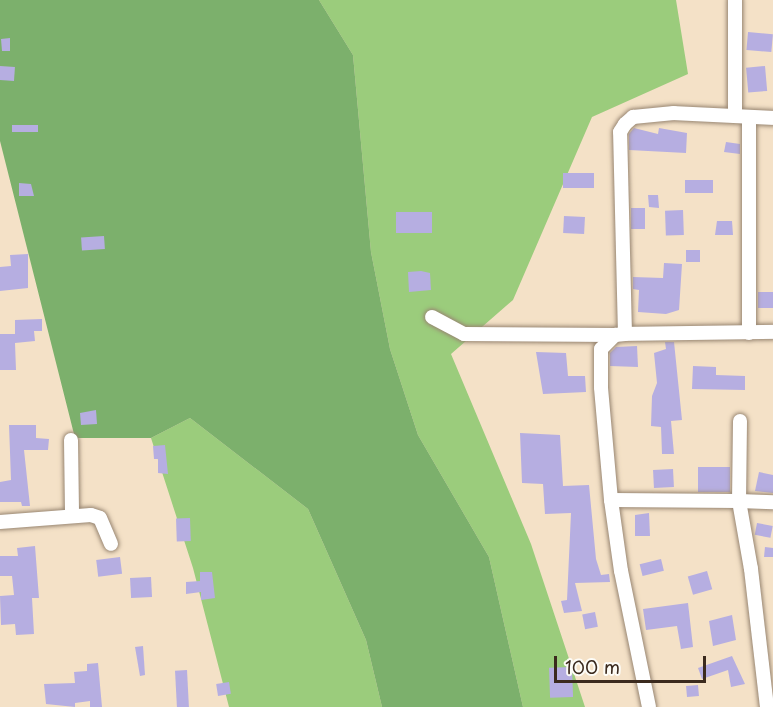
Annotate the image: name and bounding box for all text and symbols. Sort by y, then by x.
scale bar [557,644,708,682]
text: 100 m [565,653,620,680]

